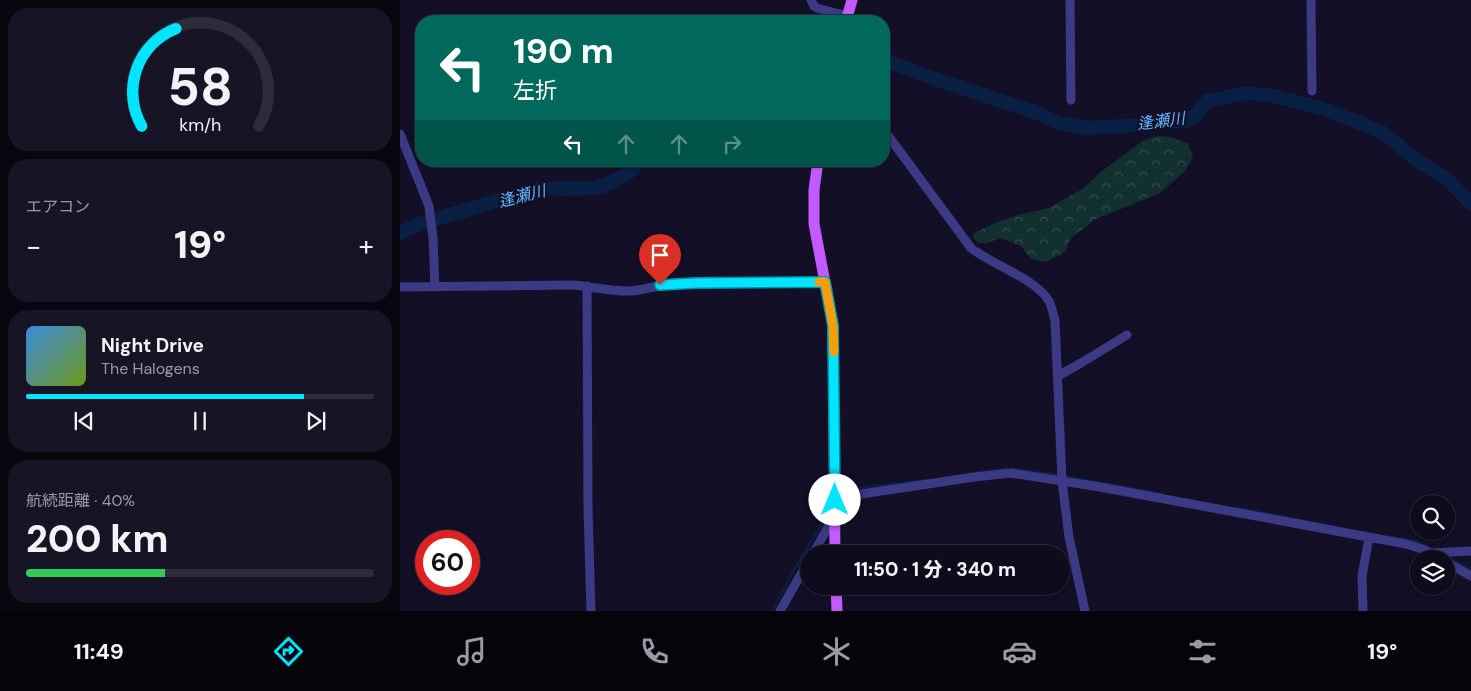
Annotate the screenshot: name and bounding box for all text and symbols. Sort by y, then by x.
text: 190 m [513,28,614,74]
icon: left [430,35,495,100]
text: 58 [167,53,233,121]
text: 左折 [513,76,557,105]
water label: 逢瀬川 [1136,107,1188,134]
text: km/h [179,113,221,137]
icon: left [559,130,587,158]
icon: ahead [612,130,640,158]
icon: ahead [665,130,693,158]
icon: right [718,130,746,158]
water label: 逢瀬川 [496,180,550,212]
text: エアコン [26,196,90,217]
text: 19° [174,220,226,270]
text: − [26,228,41,265]
text: + [359,228,374,265]
pin [639,234,681,285]
icon: arrive [646,241,674,269]
text: Night Drive [101,333,204,358]
text: The Halogens [101,358,200,379]
icon: previous [70,407,98,435]
icon: pause [186,407,214,435]
icon: next [302,407,330,435]
position arrow [808,473,860,525]
text: 航続距離 · 40% [26,490,135,511]
map controls [1410,495,1455,595]
button: search [1410,495,1455,540]
text: 200 km [26,514,169,564]
speed limit sign: 60 [415,530,480,595]
button: layers [1410,550,1455,595]
text: 11:50 · 1 分 · 340 m [854,557,1016,582]
icon: directions [271,634,306,669]
icon: music [454,634,489,669]
icon: phone [637,634,672,669]
icon: climate [819,634,854,669]
icon: car [1002,634,1037,669]
icon: filters [1185,634,1220,669]
text: 11:49 [74,637,124,666]
text: 19° [1367,637,1397,666]

